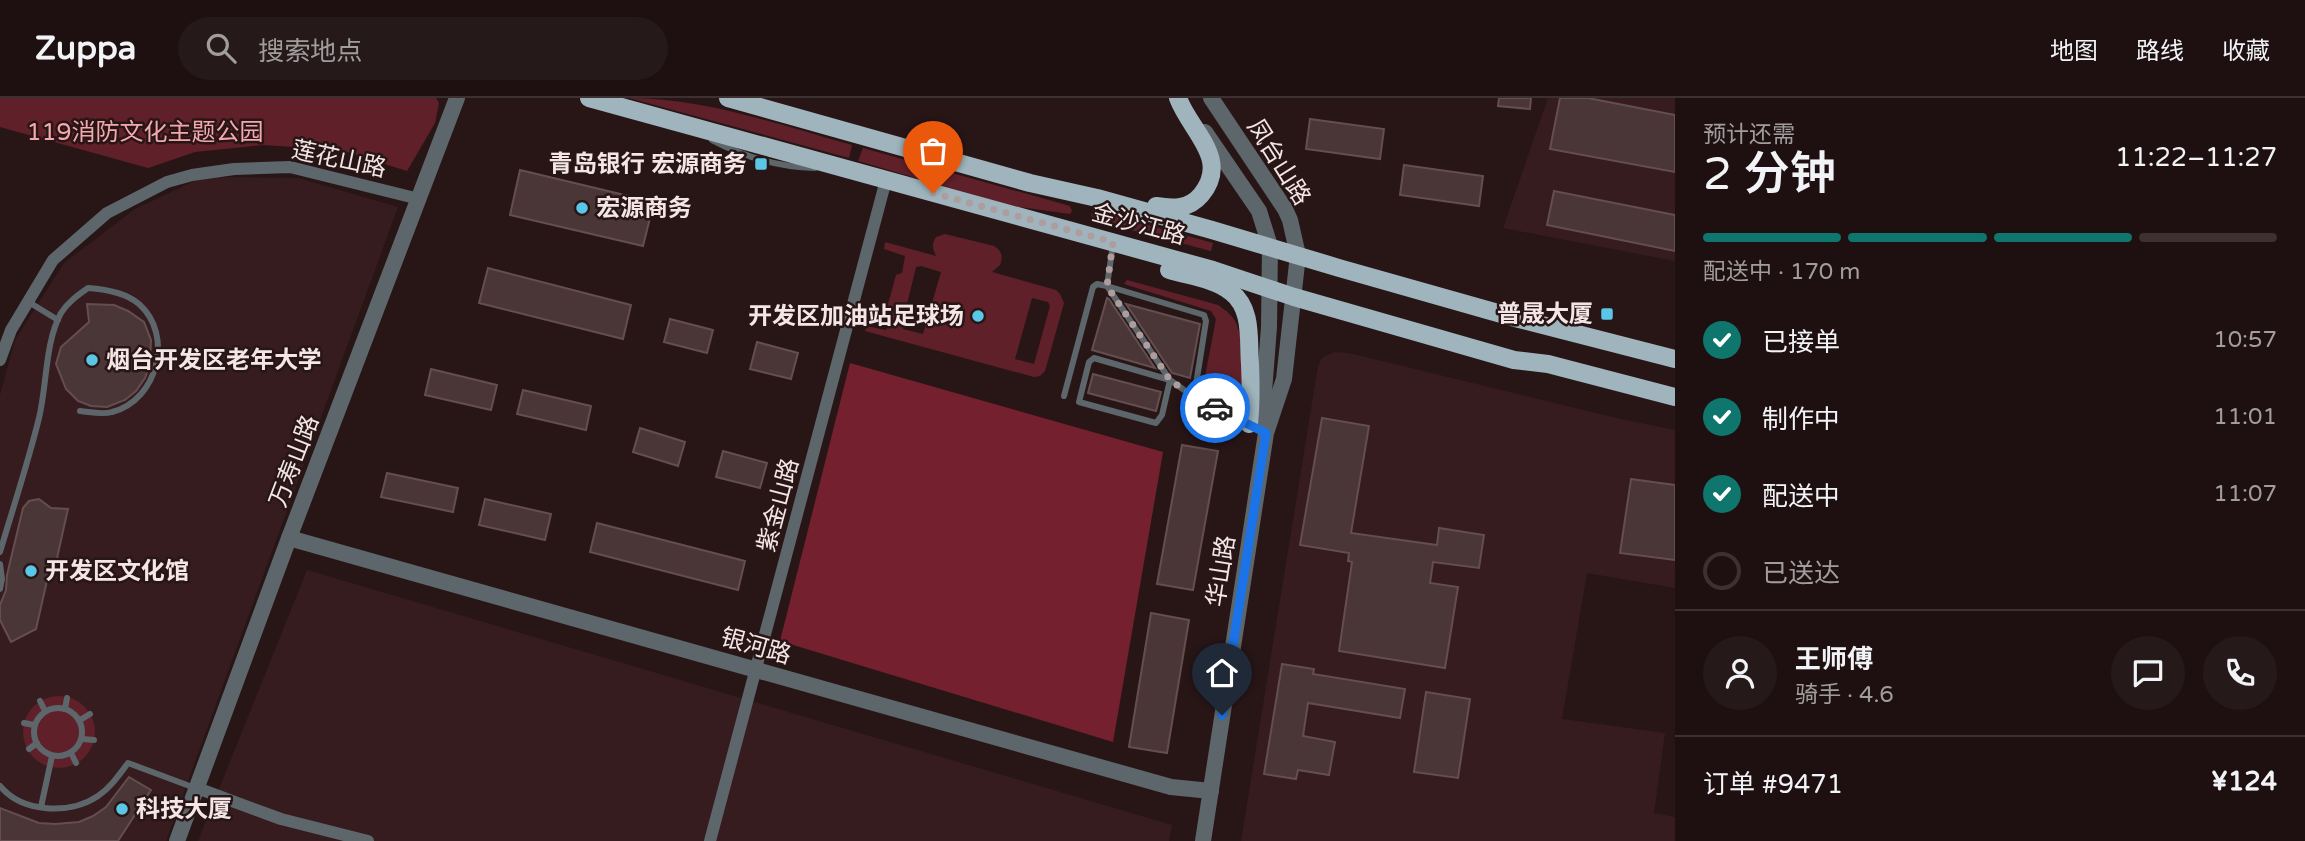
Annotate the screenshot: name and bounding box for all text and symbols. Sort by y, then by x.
search box [178,17,668,80]
text: Zuppa [35,29,136,68]
icon: search [202,29,240,67]
text: 搜索地点 [258,36,362,67]
text: 地图 [2050,37,2098,66]
text: 路线 [2136,37,2184,66]
text: 收藏 [2222,37,2270,66]
street label: 凤台山路 [1241,114,1316,211]
park label: 119消防文化主题公园 [26,118,264,147]
pin [903,121,963,193]
text: 预计还需 [1703,121,1795,149]
icon: bag [914,132,952,170]
street label: 莲花山路 [289,135,389,184]
text: 11:22–11:27 [2115,142,2277,173]
text: 2 分钟 [1703,147,1836,202]
place label: 青岛银行 宏源商务 [549,150,747,179]
marker: 青岛银行 宏源商务 [753,156,769,172]
place label: 宏源商务 [596,194,692,223]
street label: 金沙江路 [1089,198,1189,251]
marker: 宏源商务 [574,200,590,216]
text: 配送中 · 170 m [1703,258,1860,286]
place label: 普晟大厦 [1497,300,1593,329]
place label: 开发区加油站足球场 [748,302,964,331]
marker: 普晟大厦 [1599,306,1615,322]
marker: 开发区加油站足球场 [970,308,986,324]
icon: check [1703,321,1741,359]
text: 10:57 [2213,326,2277,354]
text: 已接单 [1762,327,1840,358]
place label: 烟台开发区老年大学 [106,346,322,375]
marker: 烟台开发区老年大学 [84,352,100,368]
courier [1180,373,1250,443]
icon: car [1196,389,1234,427]
icon: check [1703,398,1741,436]
text: 11:01 [2213,403,2277,431]
text: 制作中 [1762,404,1840,435]
street label: 万寿山路 [264,411,325,511]
street label: 紫金山路 [752,455,805,555]
icon: check [1703,475,1741,513]
text: 11:07 [2213,480,2277,508]
text: 配送中 [1762,481,1840,512]
street label: 华山路 [1202,533,1241,609]
place label: 开发区文化馆 [45,557,189,586]
text: 已送达 [1762,558,1840,589]
marker: 开发区文化馆 [23,563,39,579]
street label: 银河路 [717,623,794,670]
button: person [1703,636,1777,710]
button: chat [2111,636,2185,710]
button: phone [2203,636,2277,710]
pin [1192,643,1252,715]
text: 王师傅 [1795,644,1873,675]
icon: home [1203,654,1241,692]
text: 骑手 · 4.6 [1795,681,1894,709]
text: ¥124 [2211,766,2277,797]
text: 订单 #9471 [1703,769,1843,800]
place label: 科技大厦 [136,795,232,824]
marker: 科技大厦 [114,801,130,817]

